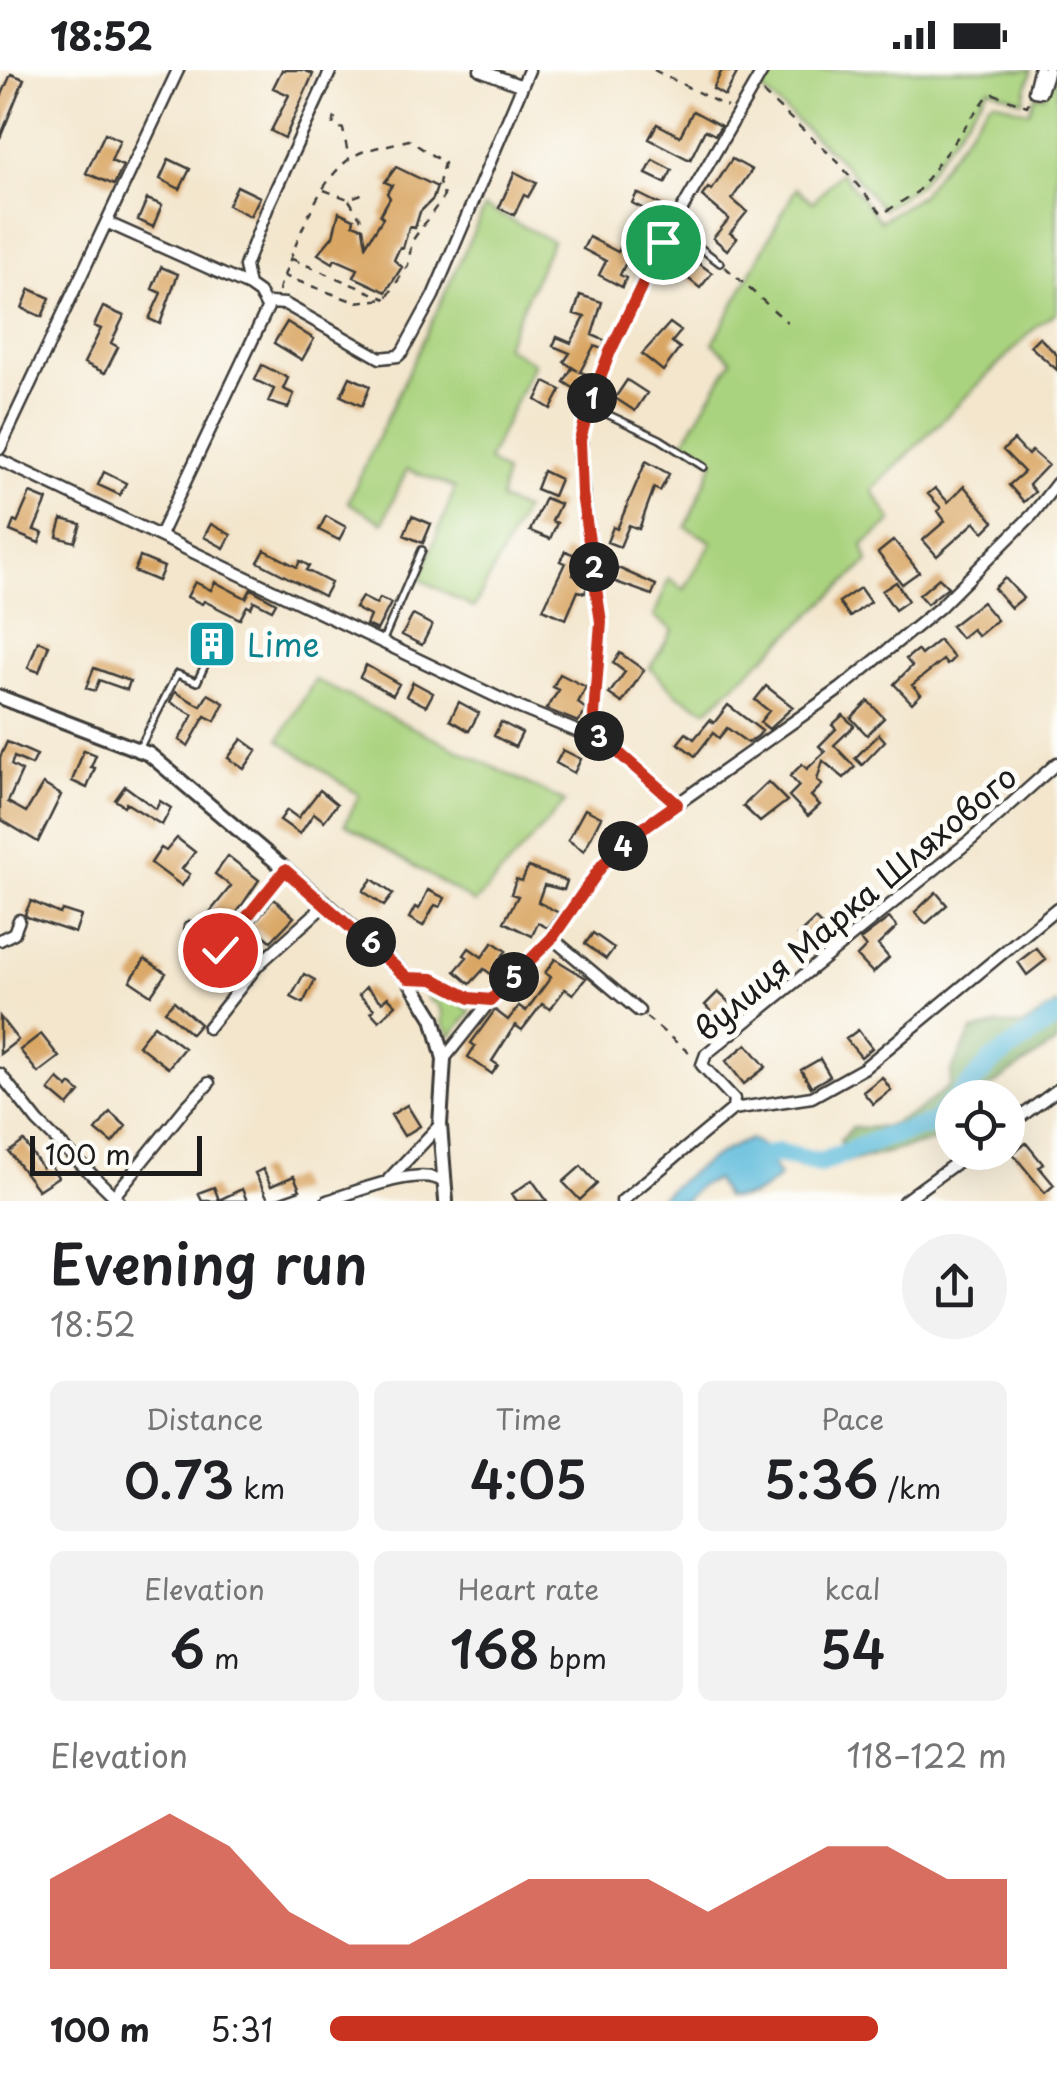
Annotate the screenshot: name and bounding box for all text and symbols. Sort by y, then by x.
text: 18:52 [50,7,153,64]
pin [621,200,706,285]
icon: arrive [636,215,691,270]
pin: 1 [567,373,617,423]
text: 1 [585,376,599,419]
pin: 2 [569,542,619,592]
text: 2 [584,545,604,588]
building icon: Lime [186,618,238,670]
place label: Lime [247,620,320,668]
pin: 3 [574,711,624,761]
text: 3 [590,714,608,757]
street label: вулиця Марка Шляхового [683,753,1027,1051]
pin: 4 [598,821,648,871]
text: 4 [613,824,633,867]
pin [178,908,263,993]
pin: 6 [346,917,396,967]
text: 6 [361,920,381,963]
icon: check [193,923,248,978]
pin: 5 [489,952,539,1002]
text: 5 [505,955,523,998]
map controls [935,1080,1025,1170]
button: locate [935,1080,1025,1170]
scale bar [30,1131,202,1176]
text: 100 m [45,1132,131,1175]
text: Evening run [50,1221,368,1304]
button: share [902,1234,1007,1339]
text: 18:52 [50,1300,136,1348]
text: Distance [146,1397,263,1440]
text: Time [495,1397,562,1440]
text: Pace [821,1397,884,1440]
text: 0.73 [124,1440,234,1516]
text: 4:05 [470,1440,587,1516]
text: 5:36 [764,1440,878,1516]
text: km [234,1466,285,1509]
text: /km [878,1466,941,1509]
text: Elevation [144,1567,265,1610]
text: Heart rate [458,1567,599,1610]
text: kcal [825,1567,880,1610]
text: 6 [170,1610,205,1686]
text: 168 [450,1610,540,1686]
text: 54 [820,1610,885,1686]
text: m [205,1636,239,1679]
text: bpm [540,1636,607,1679]
text: Elevation [50,1731,188,1779]
text: 118–122 m [847,1731,1007,1779]
text: 100 m [50,2005,150,2053]
text: 5:31 [210,2005,273,2053]

